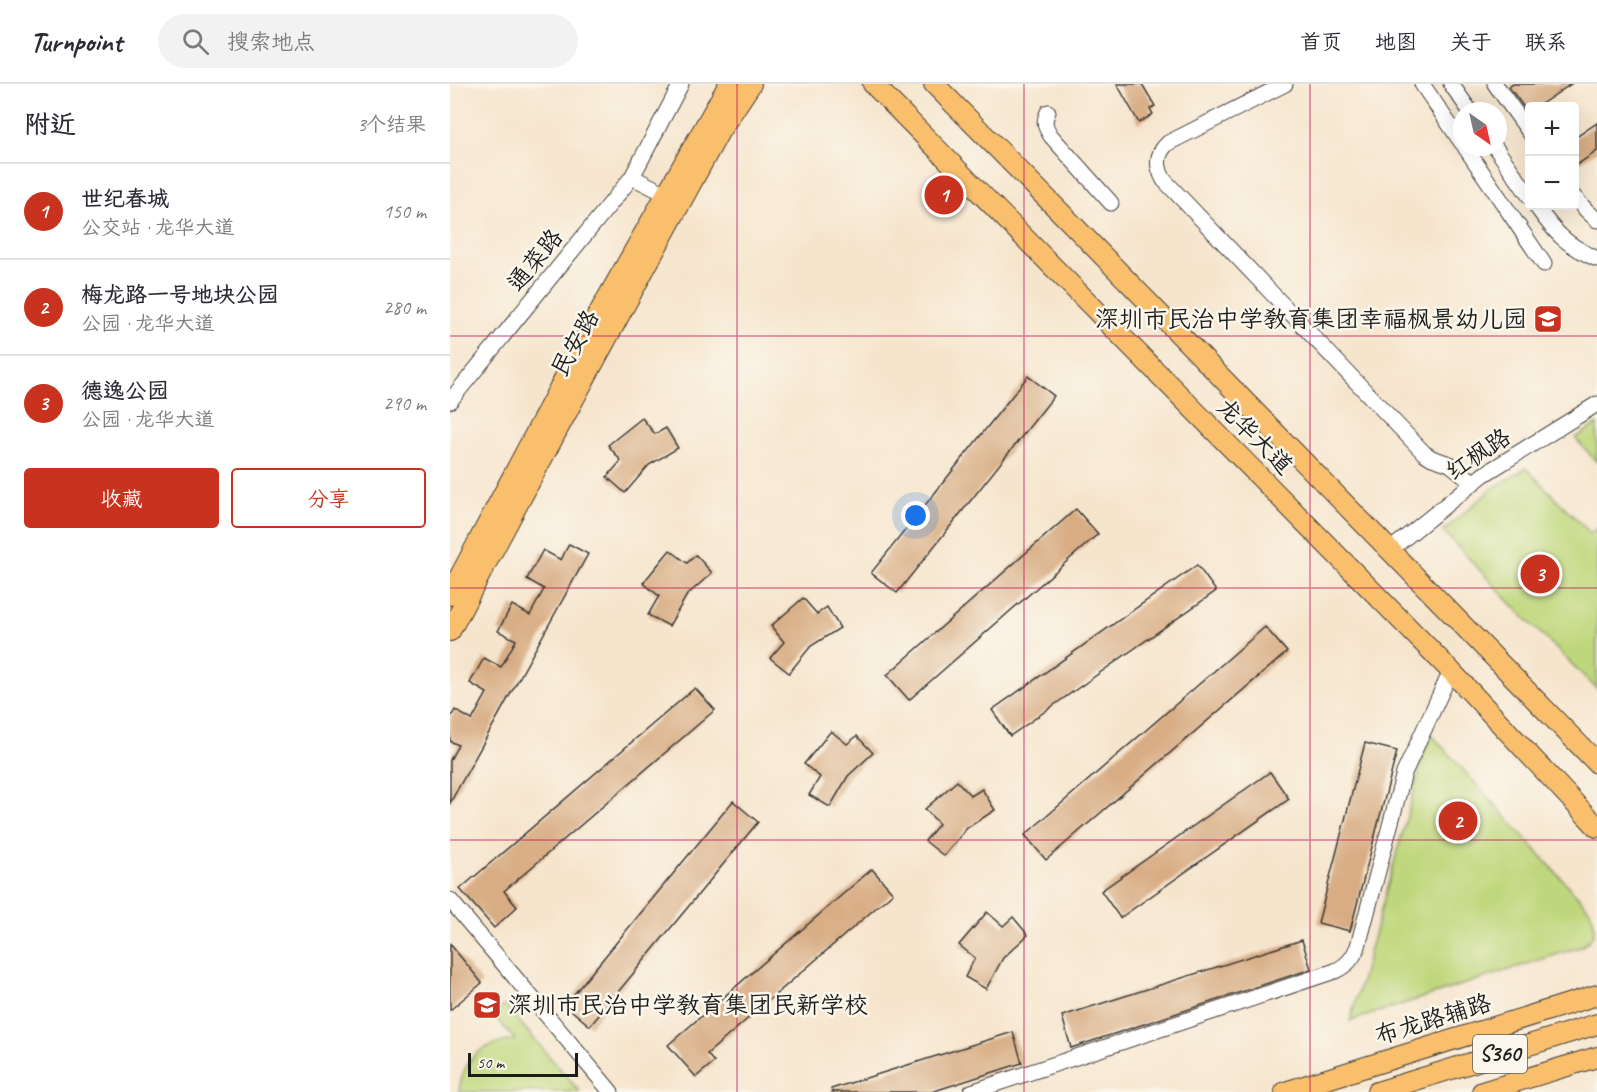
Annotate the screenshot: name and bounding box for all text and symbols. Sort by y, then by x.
search box [158,14,578,68]
text: Turnpoint [30,24,122,59]
icon: search [179,25,212,58]
text: 搜索地点 [227,28,315,56]
text: 首页 [1300,29,1342,55]
text: 地图 [1375,29,1417,55]
text: 关于 [1450,29,1492,55]
text: 联系 [1525,29,1567,55]
north arrow [1453,102,1507,156]
map controls [1525,102,1579,210]
button: + [1525,102,1579,156]
text: 附近 [24,108,76,141]
text: 3个结果 [357,112,426,137]
button: − [1525,156,1579,210]
pin: 1 [924,172,964,218]
text: 世纪春城 [81,185,169,213]
text: 1 [39,199,48,224]
text: 150 m [383,199,426,224]
text: 公交站 · 龙华大道 [81,215,234,240]
street label: 通菜路 [501,223,569,297]
text: 梅龙路一号地块公园 [81,281,279,309]
text: 2 [39,295,48,320]
text: 280 m [383,295,426,320]
school or university icon: 深圳市民治中学教育集团幸福枫景幼儿园 [1532,303,1564,335]
street label: 民安路 [544,304,606,382]
place label: 深圳市民治中学教育集团幸福枫景幼儿园 [1095,304,1527,334]
text: 公园 · 龙华大道 [81,311,214,336]
text: 德逸公园 [81,377,169,405]
text: 3 [39,391,48,416]
text: 290 m [383,391,426,416]
street label: 龙华大道 [1210,391,1300,481]
text: 公园 · 龙华大道 [81,407,214,432]
street label: 红枫路 [1440,421,1516,487]
button: 收藏 [24,468,219,528]
button: 分享 [231,468,426,528]
your location [901,501,930,530]
pin: 3 [1520,552,1560,596]
pin: 2 [1438,798,1478,844]
street label: 布龙路辅路 [1371,987,1495,1051]
school or university icon: 深圳市民治中学教育集团民新学校 [471,989,503,1021]
place label: 深圳市民治中学教育集团民新学校 [508,990,868,1020]
road number: S360 [1473,1035,1527,1073]
scale bar [468,1050,578,1078]
text: 50 m [477,1053,504,1073]

